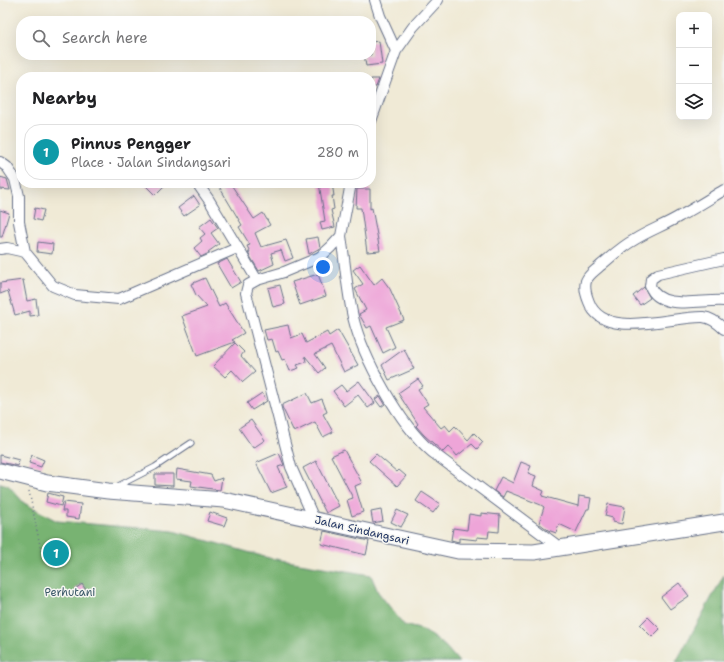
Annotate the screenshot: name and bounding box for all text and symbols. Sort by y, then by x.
map controls [676,12,712,120]
button: + [676,12,712,48]
search box [16,16,376,60]
icon: search [30,27,52,49]
text: Search here [62,28,148,48]
button: − [676,48,712,84]
button: layers [676,84,712,120]
text: Nearby [32,87,97,109]
text: Pinnus Pengger [71,134,191,154]
text: 1 [43,144,49,161]
text: 280 m [317,144,359,161]
text: Place · Jalan Sindangsari [71,154,231,171]
your location [313,257,333,277]
street label: Jalan Sindangsari [313,512,411,549]
pin: 1 [43,538,69,568]
park label: Perhutani [45,585,95,600]

